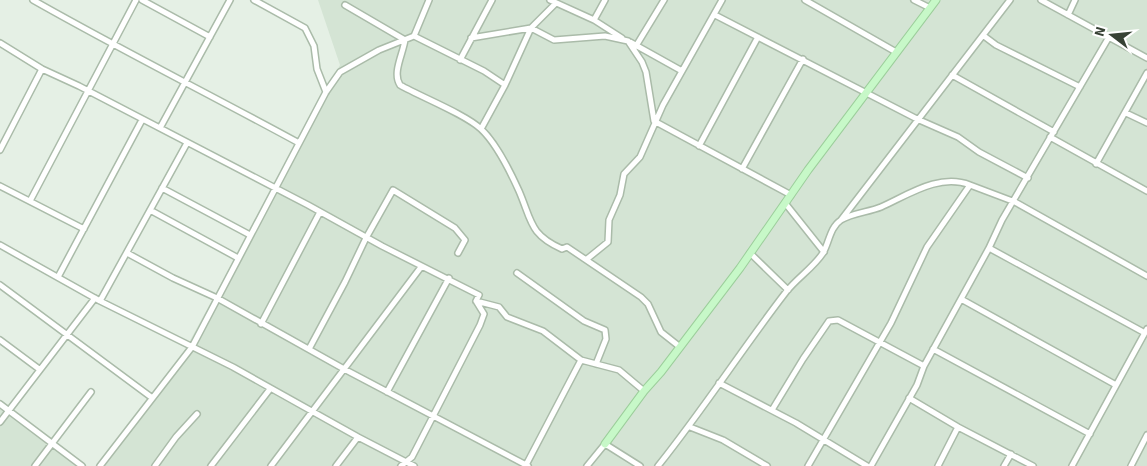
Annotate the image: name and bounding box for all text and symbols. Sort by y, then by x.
north arrow [1087,10,1137,60]
text: N [1090,24,1111,39]

